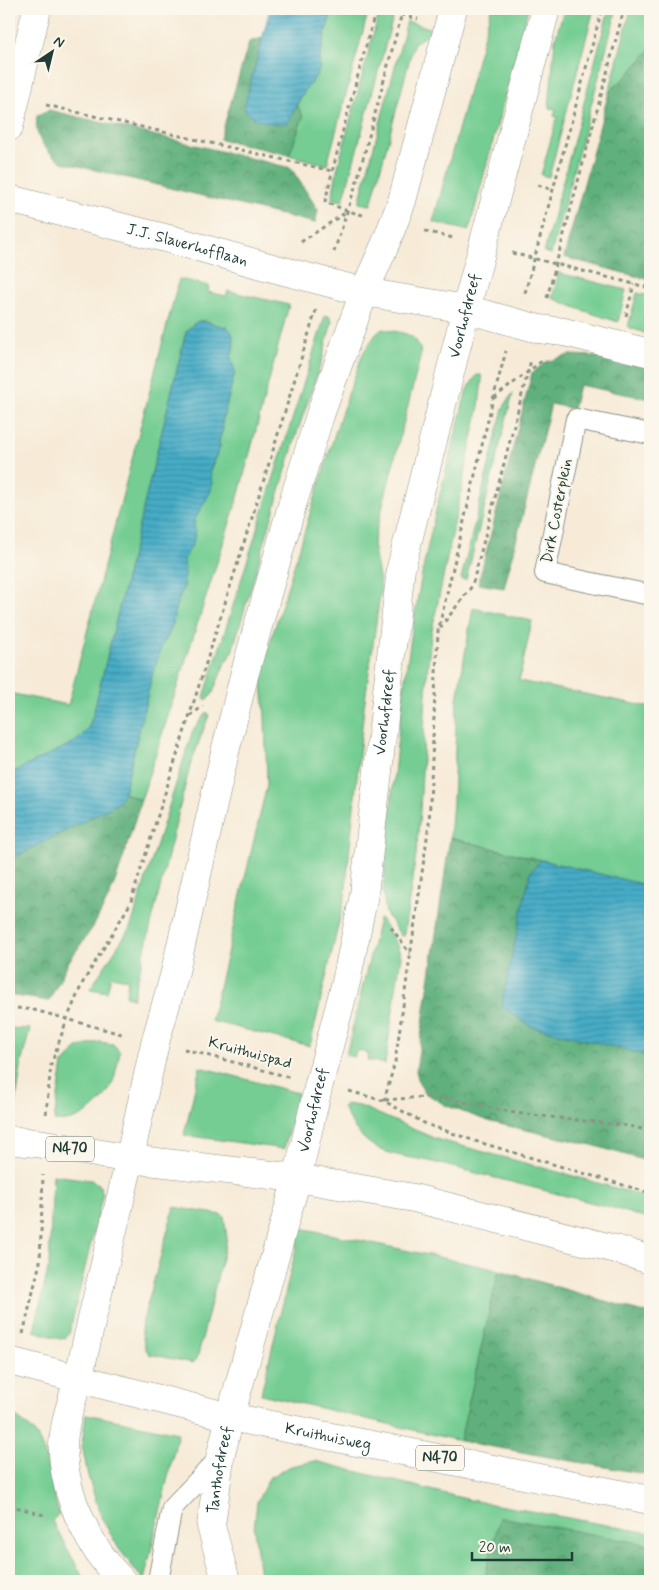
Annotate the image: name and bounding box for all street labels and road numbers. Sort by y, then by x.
street label: J.J. Slauerhofflaan [124,218,250,271]
street label: Voorhofdreef [444,271,486,360]
street label: Dirk Costerplein [537,457,577,565]
street label: Voorhofdreef [369,668,400,756]
street label: Kruithuispad [206,1032,294,1074]
street label: Voorhofdreef [293,1065,333,1154]
road number: N470 [46,1136,94,1162]
street label: Kruithuisweg [283,1418,373,1456]
street label: Tanthofdreef [202,1424,238,1515]
road number: N470 [416,1446,464,1470]

